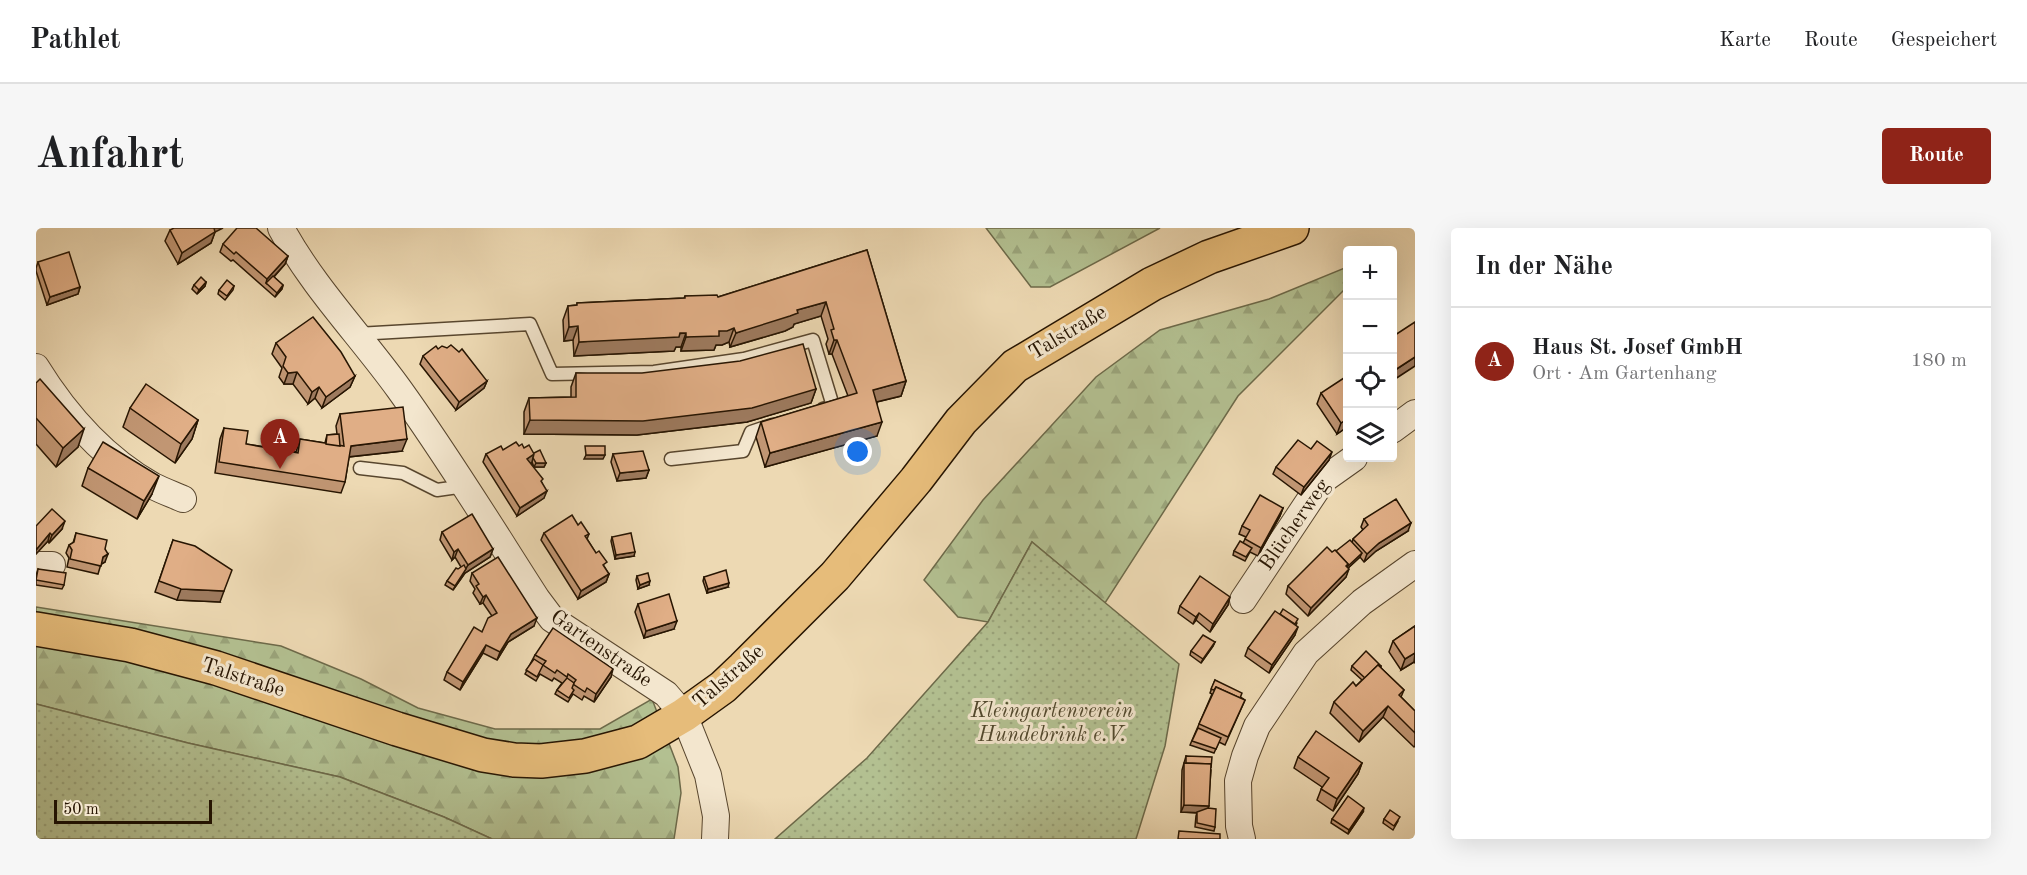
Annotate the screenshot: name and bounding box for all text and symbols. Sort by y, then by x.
text: Pathlet [30,27,121,55]
text: Karte [1719,30,1771,51]
text: Route [1804,30,1858,51]
text: Gespeichert [1891,30,1997,51]
button: Route [1882,128,1991,184]
text: Anfahrt [36,135,184,177]
map controls [1343,246,1397,462]
button: + [1343,246,1397,300]
text: In der Nähe [1475,254,1613,280]
button: − [1343,300,1397,354]
street label: Talstraße [1026,302,1110,364]
text: Haus St. Josef GmbH [1532,337,1743,359]
text: A [1487,351,1502,371]
text: 180 m [1911,351,1967,371]
button: locate [1343,354,1397,408]
text: Ort · Am Gartenhang [1532,364,1717,384]
button: layers [1343,408,1397,462]
pin: A [260,420,300,469]
your location [843,437,872,466]
street label: Blücherweg [1256,475,1335,575]
street label: Gartenstraße [546,606,656,692]
street label: Talstraße [690,641,768,713]
street label: Talstraße [199,655,287,701]
park label: Kleingartenverein Hundebrink e.V. [970,701,1133,746]
scale bar [54,797,212,824]
text: 50 m [63,802,99,818]

